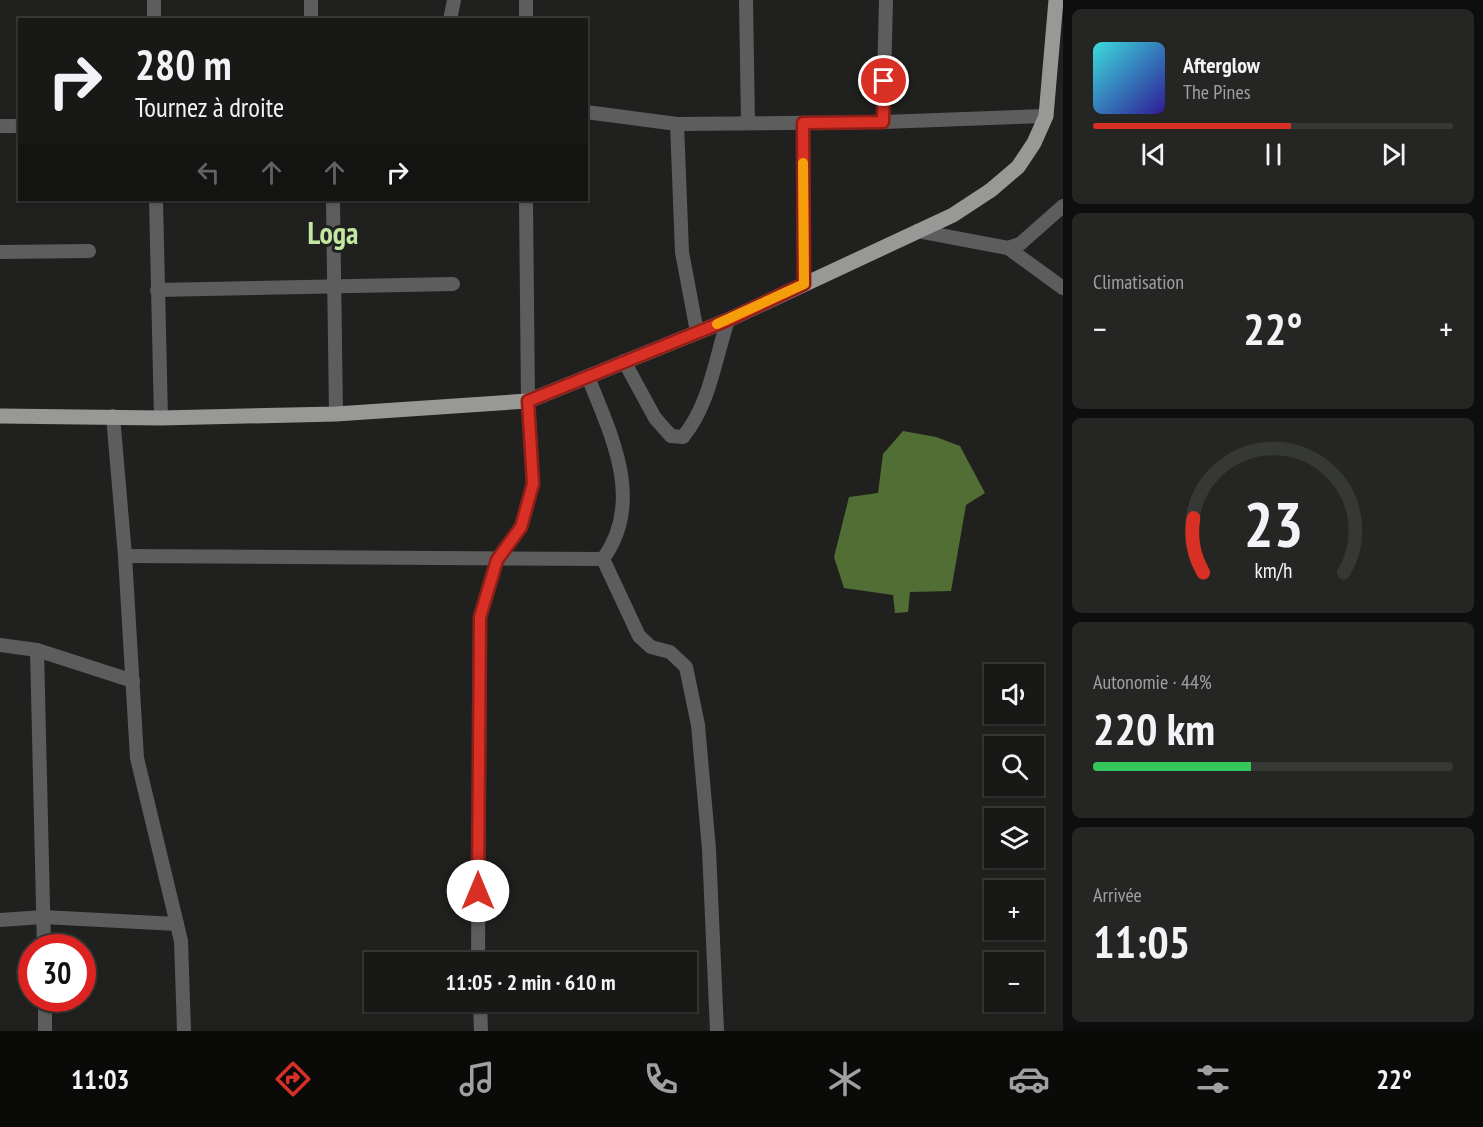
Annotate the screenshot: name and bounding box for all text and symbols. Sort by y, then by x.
text: 280 m [135,37,232,92]
icon: right [36,42,114,120]
text: Afterglow [1183,51,1260,79]
pin [858,55,909,106]
icon: arrive [867,64,900,97]
text: The Pines [1183,79,1250,105]
text: Tournez à droite [135,90,284,124]
icon: previous [1137,138,1170,171]
icon: pause [1257,138,1290,171]
icon: next [1377,138,1410,171]
icon: left [192,156,225,189]
icon: ahead [255,156,288,189]
icon: ahead [318,156,351,189]
icon: right [381,156,414,189]
district label: Loga [308,213,358,252]
text: Climatisation [1093,269,1184,295]
text: 22° [1243,299,1303,357]
text: − [1093,307,1107,350]
text: + [1439,307,1453,350]
text: 23 [1243,483,1303,564]
text: km/h [1254,556,1292,584]
map controls [984,664,1044,1012]
button: sound [984,664,1044,724]
text: Autonomie · 44% [1093,669,1212,695]
text: 220 km [1093,699,1215,757]
button: search [984,736,1044,796]
button: layers [984,808,1044,868]
position arrow [446,859,510,923]
button: + [984,880,1044,940]
text: Arrivée [1093,882,1142,908]
text: 11:05 [1093,912,1190,970]
speed limit sign: 30 [18,934,96,1012]
button: − [984,952,1044,1012]
text: 11:05 · 2 min · 610 m [445,968,616,996]
icon: directions [272,1058,314,1100]
icon: music [456,1058,498,1100]
icon: phone [640,1058,682,1100]
icon: climate [824,1058,866,1100]
icon: car [1008,1058,1050,1100]
icon: filters [1192,1058,1234,1100]
text: 11:03 [71,1062,129,1096]
text: 22° [1376,1062,1412,1096]

